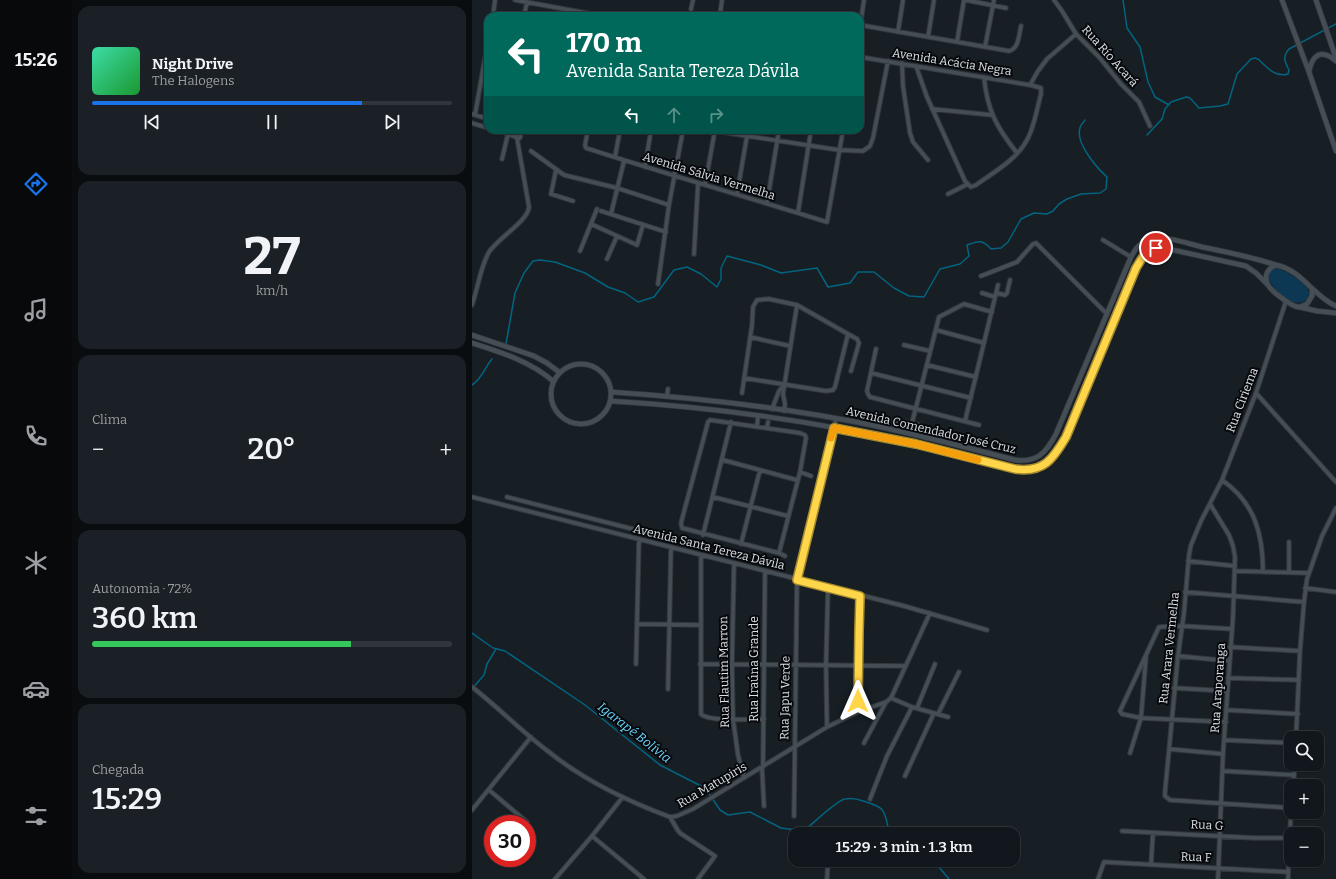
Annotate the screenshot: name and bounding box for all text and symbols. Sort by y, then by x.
street label: Rua Río Acará [1079,23,1141,90]
text: 170 m [566,26,642,59]
icon: left [500,28,552,80]
street label: Avenida Acácia Negra [891,46,1013,78]
text: 15:26 [15,49,57,71]
text: Night Drive [152,55,233,73]
text: Avenida Santa Tereza Dávila [566,60,799,82]
text: The Halogens [152,73,234,88]
icon: left [621,104,643,126]
icon: ahead [663,104,685,126]
icon: right [705,104,727,126]
icon: previous [141,111,163,133]
icon: pause [261,111,283,133]
icon: next [381,111,403,133]
street label: Avenida Sálvia Vermelha [641,149,777,203]
icon: directions [22,170,50,198]
text: 27 [244,225,301,288]
pin [1139,231,1173,265]
icon: arrive [1145,237,1167,259]
text: km/h [256,283,288,298]
icon: music [22,296,50,324]
street label: Rua Ciriema [1223,365,1261,434]
street label: Avenida Comendador José Cruz [845,404,1018,456]
text: Clima [92,412,127,427]
icon: phone [22,422,50,450]
text: 20° [247,431,296,467]
text: − [92,436,104,463]
text: + [439,436,452,463]
street label: Avenida Santa Tereza Dávila [632,521,787,573]
icon: climate [22,549,50,577]
text: Autonomia · 72% [92,581,192,596]
street label: Rua Arara Vermelha [1156,591,1182,705]
text: 360 km [92,600,197,636]
street label: Rua Flautim Marron [716,616,732,728]
street label: Rua Iraúna Grande [747,616,761,722]
street label: Rua Araporanga [1208,642,1228,733]
street label: Rua Japu Verde [777,656,793,740]
icon: car [22,675,50,703]
position arrow [837,680,879,722]
water label: Igarapé Bolívia [595,699,674,766]
map controls [1284,731,1324,867]
button: search [1284,731,1324,771]
street label: Rua Matupiris [675,759,750,811]
text: Chegada [92,762,144,777]
button: + [1284,779,1324,819]
text: 15:29 [92,781,162,817]
icon: filters [22,802,50,830]
speed limit sign: 30 [484,815,536,867]
street label: Rua G [1190,817,1224,833]
button: − [1284,827,1324,867]
text: 15:29 · 3 min · 1.3 km [835,838,973,856]
street label: Rua F [1180,849,1212,865]

